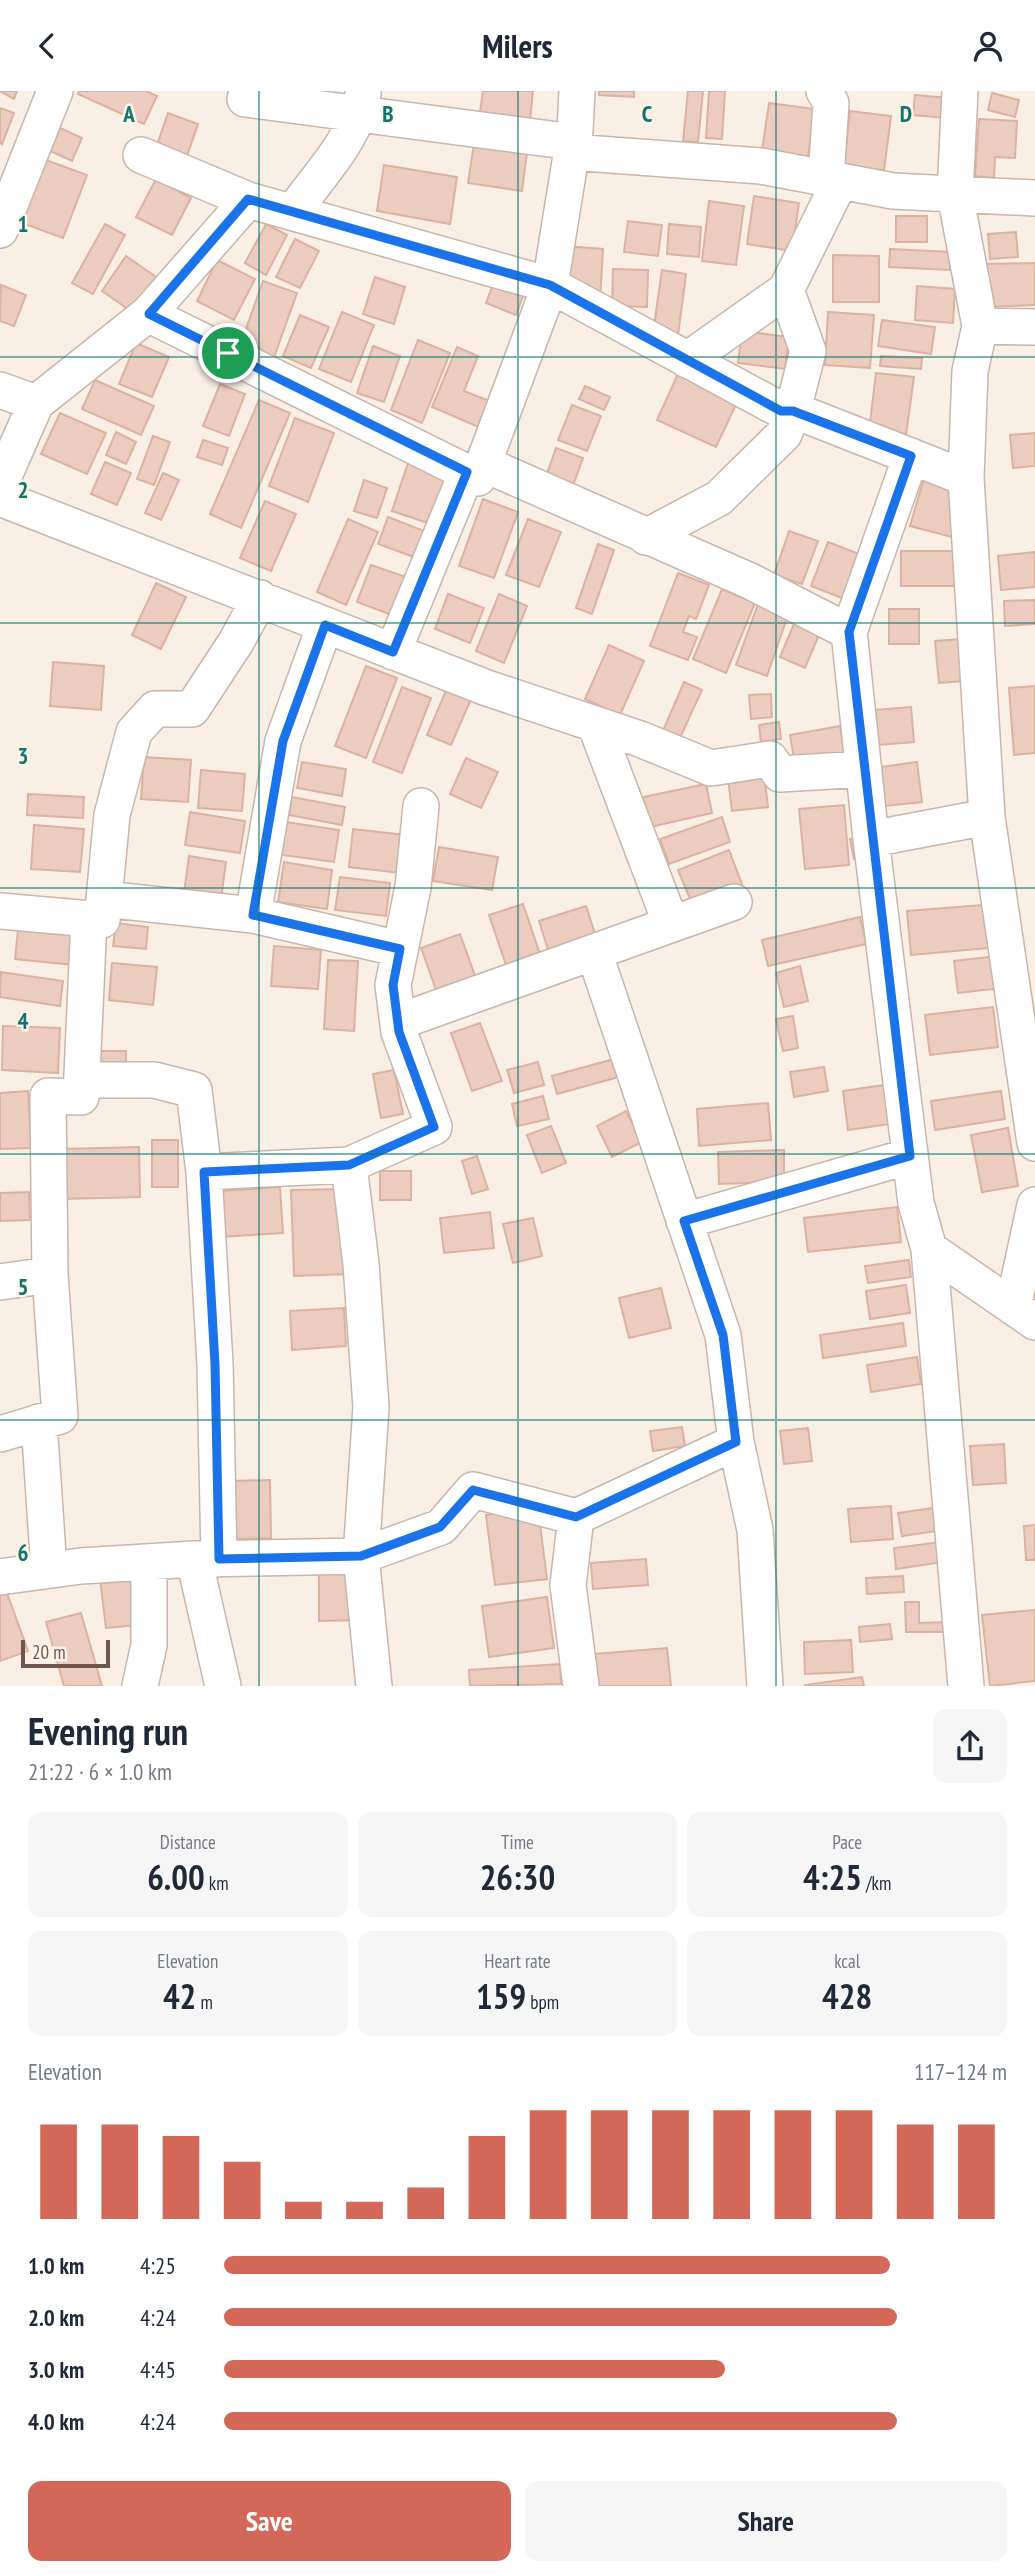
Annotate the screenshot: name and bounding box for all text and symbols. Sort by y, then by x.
text: Milers [482,25,553,67]
icon: back [28,27,66,65]
icon: person [969,27,1007,65]
text: A [122,99,135,128]
text: B [382,99,394,128]
text: C [642,99,653,128]
text: D [900,99,912,128]
text: 1 [18,209,29,238]
pin [198,323,258,383]
icon: arrive [209,334,247,372]
text: 2 [18,475,29,504]
text: 3 [18,741,29,770]
text: 4 [18,1006,29,1035]
text: 5 [18,1272,29,1301]
text: 6 [18,1538,29,1567]
scale bar [21,1637,110,1669]
text: 20 m [32,1640,66,1664]
text: Evening run [28,1706,188,1755]
button: share [933,1709,1007,1783]
text: 21:22 · 6 × 1.0 km [28,1757,172,1786]
text: Distance [160,1830,216,1854]
text: Time [501,1830,534,1854]
text: Pace [832,1830,862,1854]
text: 6.00 [147,1854,205,1900]
text: 26:30 [480,1854,555,1900]
text: 4:25 [803,1854,862,1900]
text: km [205,1871,229,1895]
text: /km [862,1871,891,1895]
text: Elevation [157,1949,218,1973]
text: Heart rate [484,1949,551,1973]
text: kcal [834,1949,860,1973]
text: 42 [163,1973,196,2019]
text: 159 [476,1973,526,2019]
text: 428 [822,1973,872,2019]
text: m [196,1990,213,2014]
text: bpm [526,1990,559,2014]
text: Elevation [28,2057,102,2086]
text: 117–124 m [914,2057,1007,2086]
text: 1.0 km [28,2251,84,2280]
text: 4:25 [140,2251,176,2280]
text: 2.0 km [28,2303,84,2332]
text: 4:24 [140,2303,176,2332]
text: 3.0 km [28,2355,84,2384]
text: 4:45 [140,2355,176,2384]
text: 4.0 km [28,2407,84,2436]
text: 4:24 [140,2407,176,2436]
button: Save [28,2481,511,2561]
button: Share [525,2481,1007,2561]

